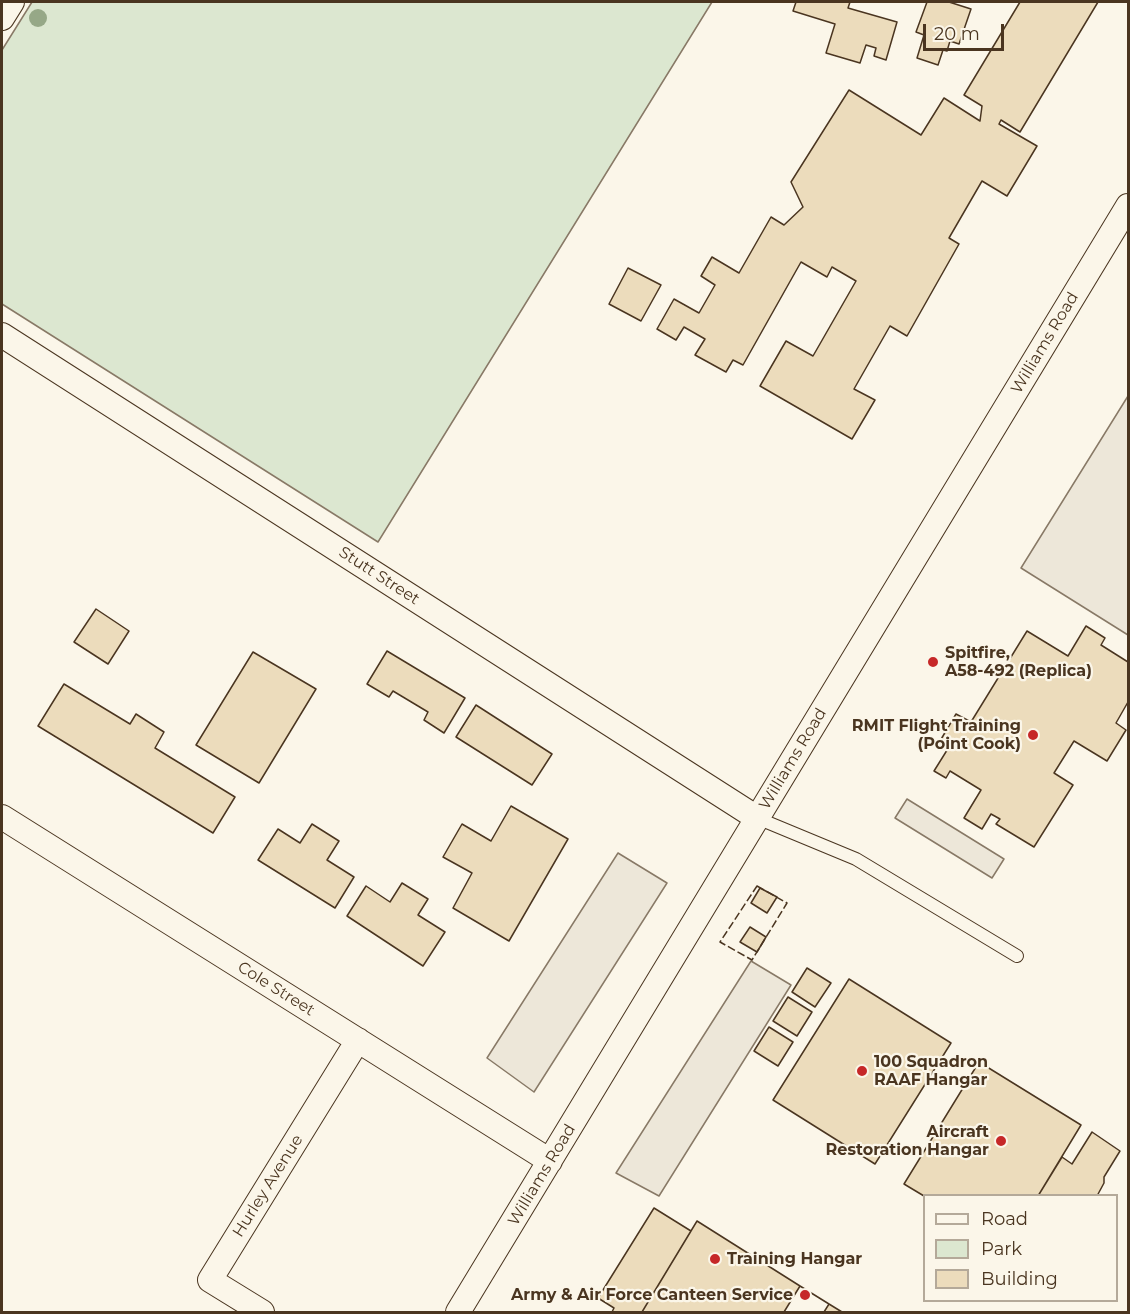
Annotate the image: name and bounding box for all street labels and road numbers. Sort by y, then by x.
street label: Williams Road [1007,289,1083,397]
street label: Stutt Street [335,543,423,609]
street label: Williams Road [755,705,831,813]
street label: Cole Street [234,958,318,1020]
street label: Williams Road [504,1121,580,1229]
street label: Hurley Avenue [229,1131,307,1241]

